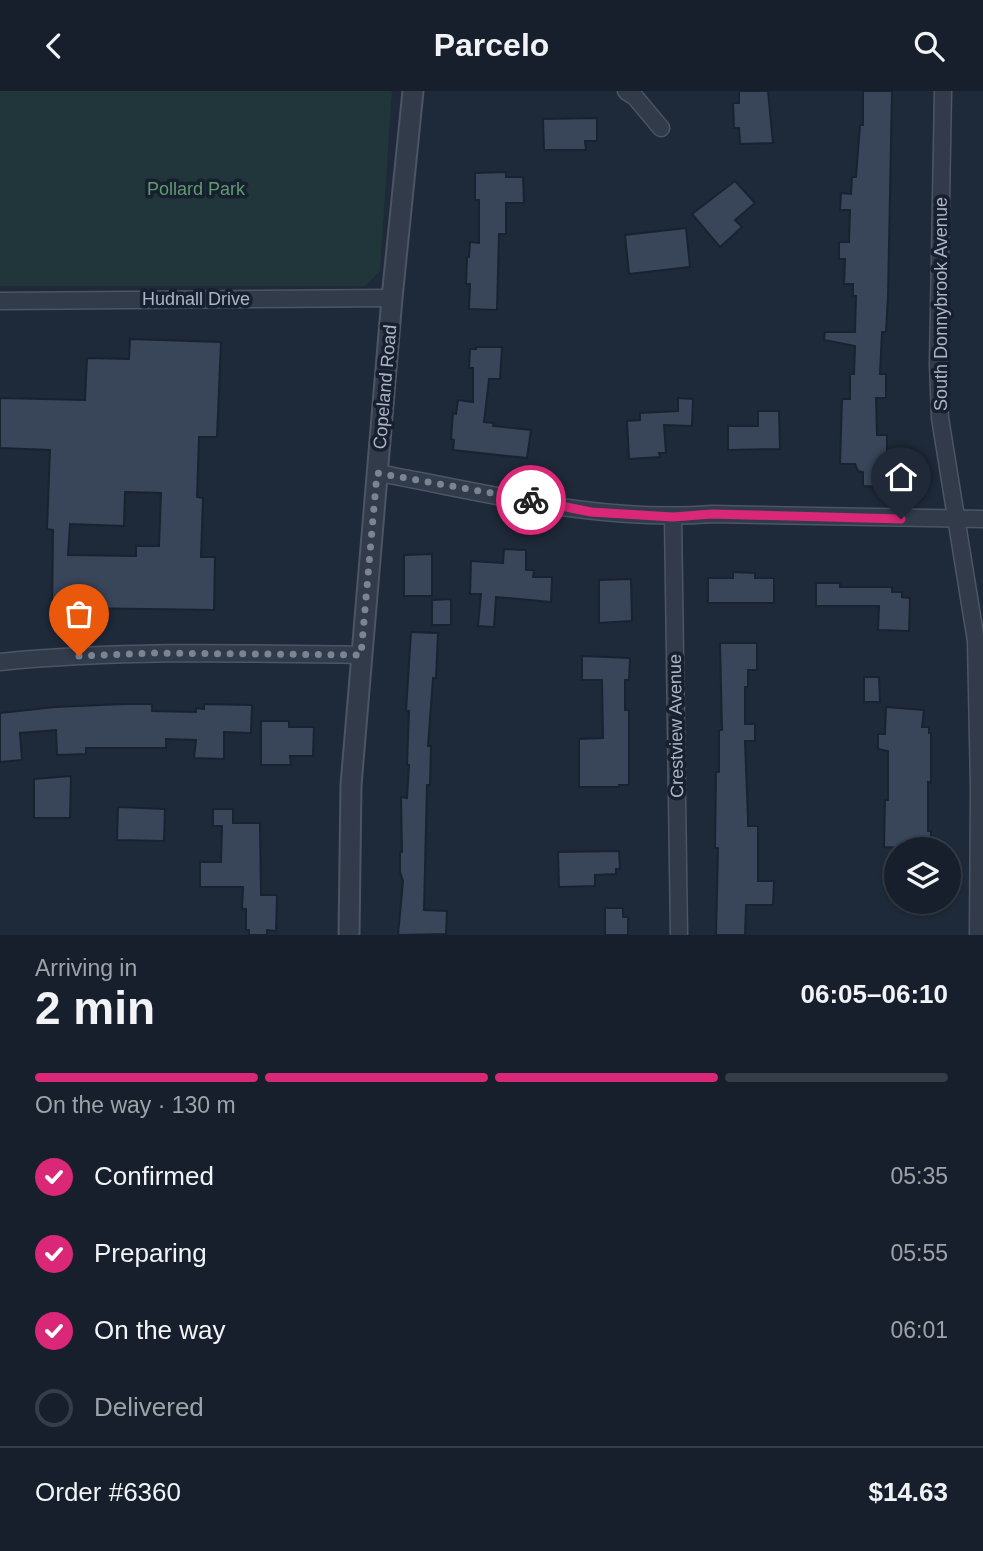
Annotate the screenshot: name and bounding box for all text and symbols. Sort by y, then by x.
icon: back [35,27,73,65]
text: Parcelo [434,27,549,63]
icon: search [910,27,948,65]
park label: Pollard Park [147,179,246,199]
street label: South Donnybrook Avenue [931,197,951,411]
street label: Hudnall Drive [142,289,250,309]
street label: Copeland Road [370,324,400,450]
pin [871,447,931,519]
icon: home [882,458,920,496]
courier [496,465,566,535]
icon: bike [512,481,550,519]
pin [49,584,109,656]
icon: bag [60,595,98,633]
street label: Crestview Avenue [665,654,687,798]
map controls [884,837,961,914]
button: layers [884,837,961,914]
text: Arriving in [35,955,137,981]
text: 06:05–06:10 [801,979,948,1009]
text: 2 min [35,982,155,1034]
text: On the way · 130 m [35,1092,236,1118]
icon: check [35,1158,73,1196]
text: Confirmed [94,1161,214,1191]
text: 05:35 [890,1163,948,1189]
icon: check [35,1235,73,1273]
text: Preparing [94,1238,207,1268]
text: 05:55 [890,1240,948,1266]
icon: check [35,1312,73,1350]
text: On the way [94,1315,226,1345]
text: 06:01 [890,1317,948,1343]
text: Delivered [94,1392,204,1422]
text: Order #6360 [35,1477,181,1507]
text: $14.63 [868,1477,948,1507]

